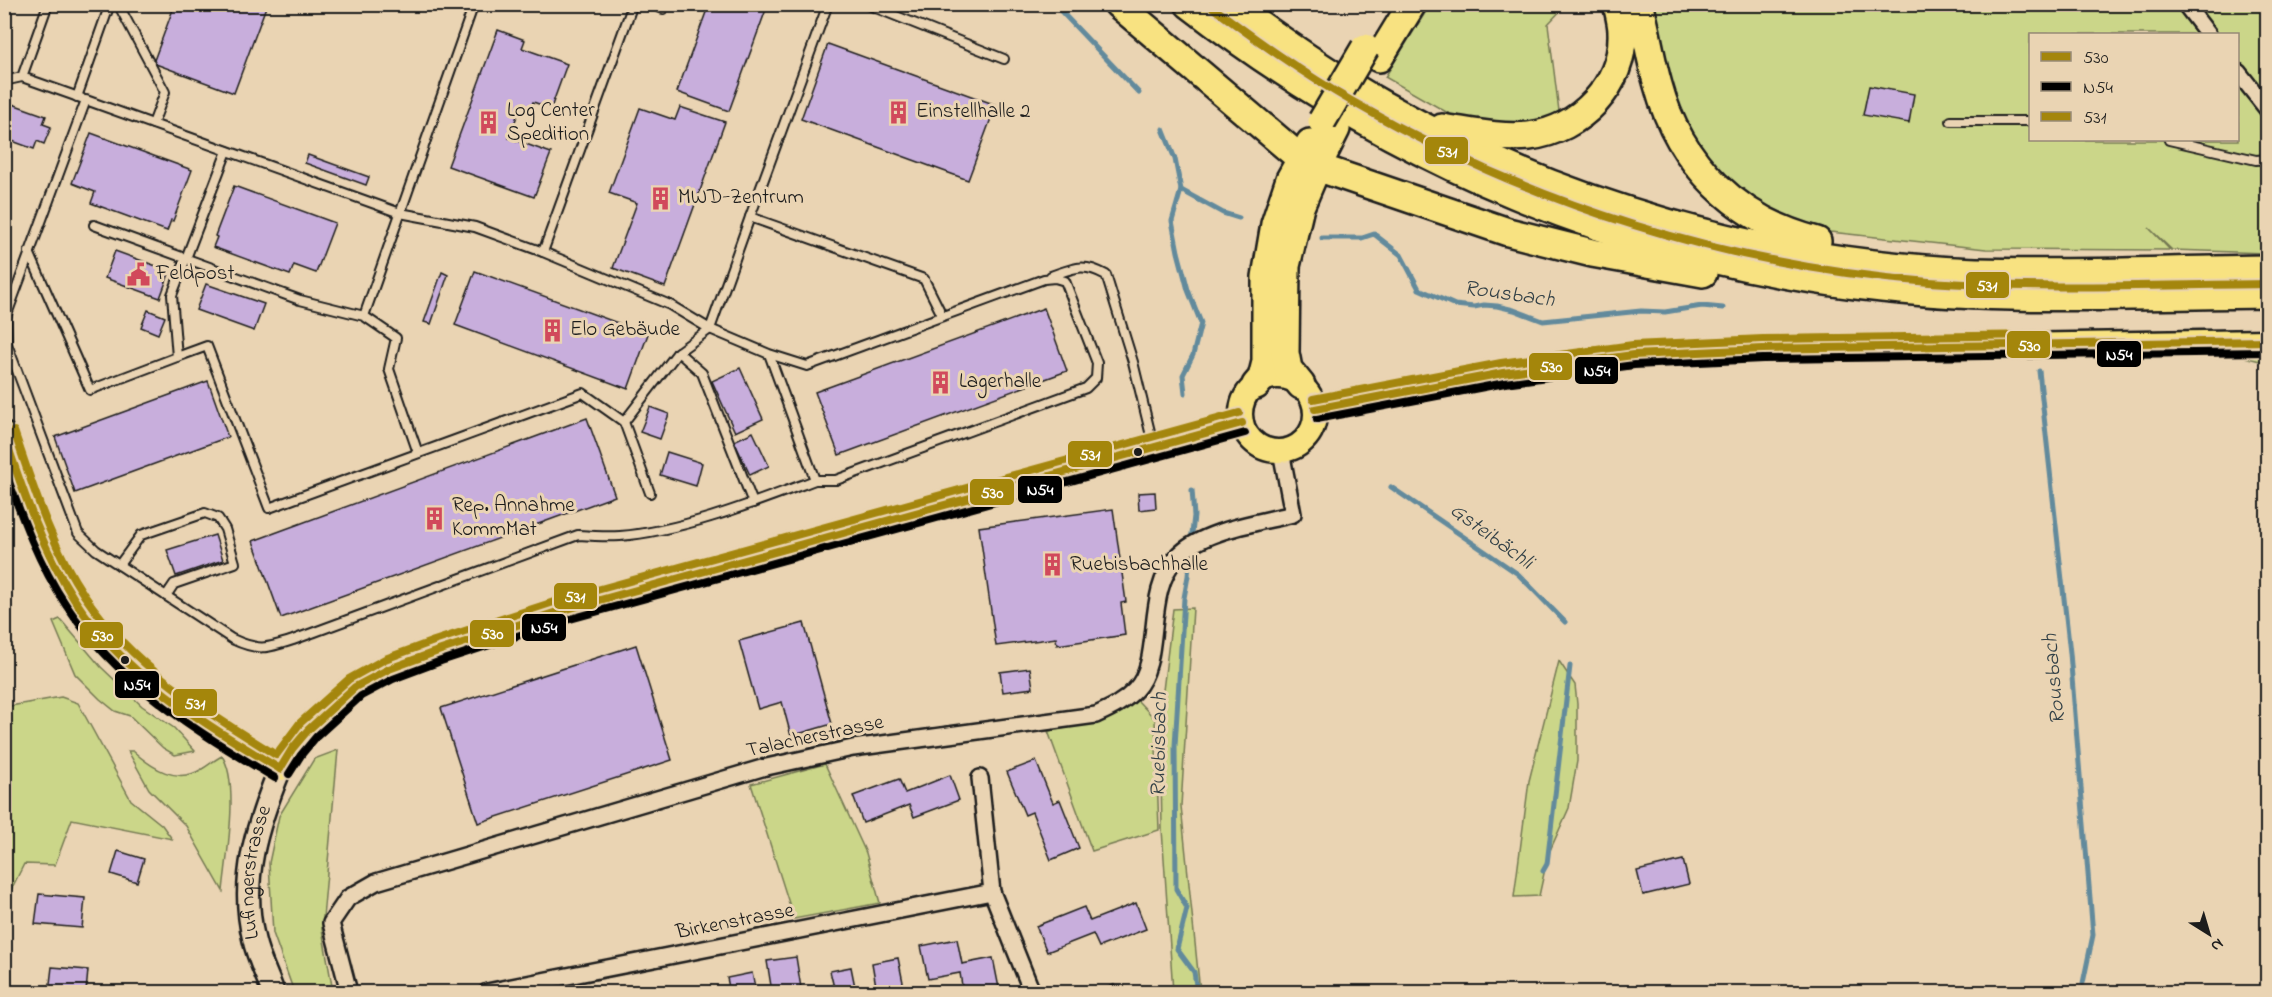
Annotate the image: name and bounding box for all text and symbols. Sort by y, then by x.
legend [2029,33,2239,141]
text: 530 [2083,46,2109,72]
text: N54 [2083,76,2113,102]
place label: Log Center Spedition [507,96,595,150]
place label: Einstellhalle 2 [916,97,1031,127]
building icon: Einstellhalle 2 [885,99,911,125]
text: 531 [2083,106,2107,132]
building icon: Log Center Spedition [476,110,502,136]
line badge: 531 [1424,136,1469,165]
text: 531 [1437,141,1458,165]
place label: MWD-Zentrum [678,183,804,213]
building icon: MWD-Zentrum [647,185,673,211]
place label: Feldpost [155,259,234,289]
public building icon: Feldpost [125,261,151,287]
line badge: 531 [1965,271,2010,299]
water label: Rousbach [1462,273,1557,317]
text: 531 [1977,275,1998,299]
place label: Elo Gebäude [570,315,680,345]
building icon: Elo Gebäude [539,317,565,343]
line badge: 530 [2006,330,2051,359]
text: 530 [2018,335,2040,359]
line badge: N54 [2096,340,2142,368]
text: N54 [2106,344,2133,368]
line badge: 530 [1528,352,1573,381]
text: 530 [1540,356,1562,380]
line badge: N54 [1574,356,1619,385]
text: N54 [1584,360,1611,384]
place label: Lagerhalle [959,367,1042,399]
building icon: Lagerhalle [928,369,954,395]
line badge: 531 [1067,440,1113,468]
text: 531 [1080,444,1101,468]
unlabelled marker [1132,446,1144,458]
line badge: N54 [1017,475,1063,504]
line badge: 530 [969,478,1015,506]
text: N54 [1027,479,1054,503]
text: 530 [981,482,1003,506]
place label: Rep. Annahme KommMat [452,491,575,545]
water label: Gsteibächli [1442,496,1541,580]
building icon: Rep. Annahme KommMat [421,505,447,531]
place label: Ruebisbachhalle [1070,550,1209,580]
building icon: Ruebisbachhalle [1039,552,1065,578]
line badge: 531 [553,582,598,610]
text: 531 [565,586,586,610]
line badge: N54 [521,613,567,642]
text: N54 [531,617,558,641]
line badge: 530 [469,619,515,648]
line badge: 530 [79,621,124,649]
text: 530 [481,623,503,647]
text: 530 [91,625,113,649]
water label: Rousbach [2035,632,2075,726]
unlabelled marker [119,654,131,666]
line badge: N54 [114,670,160,699]
text: N54 [124,674,151,698]
line badge: 531 [172,688,218,717]
water label: Ruebisbach [1143,692,1177,798]
text: 531 [185,693,206,717]
street label: Talacherstrasse [743,708,887,766]
street label: Lufingerstrasse [233,801,280,942]
street label: Birkenstrasse [672,896,797,948]
north arrow [2179,904,2239,964]
text: N [2205,932,2228,957]

